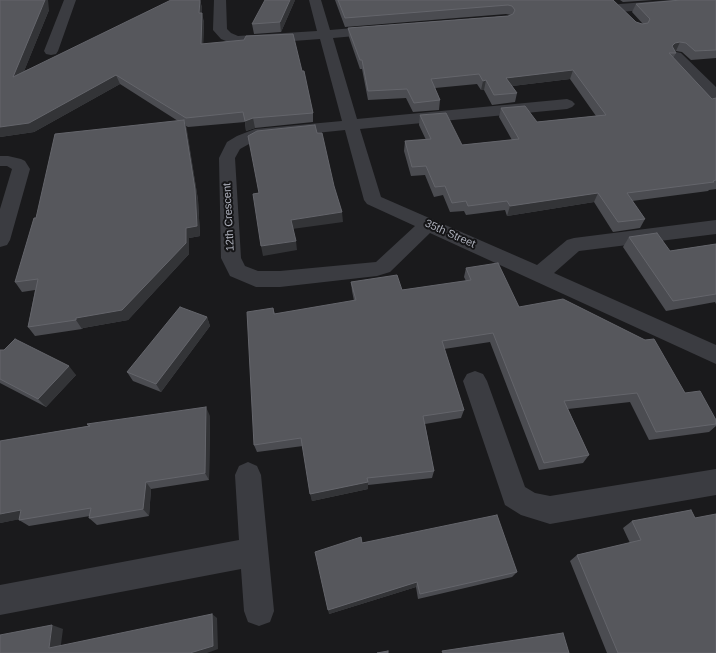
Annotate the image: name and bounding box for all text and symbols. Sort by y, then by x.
street label: 12th Crescent [221,182,237,252]
street label: 35th Street [423,217,477,251]

